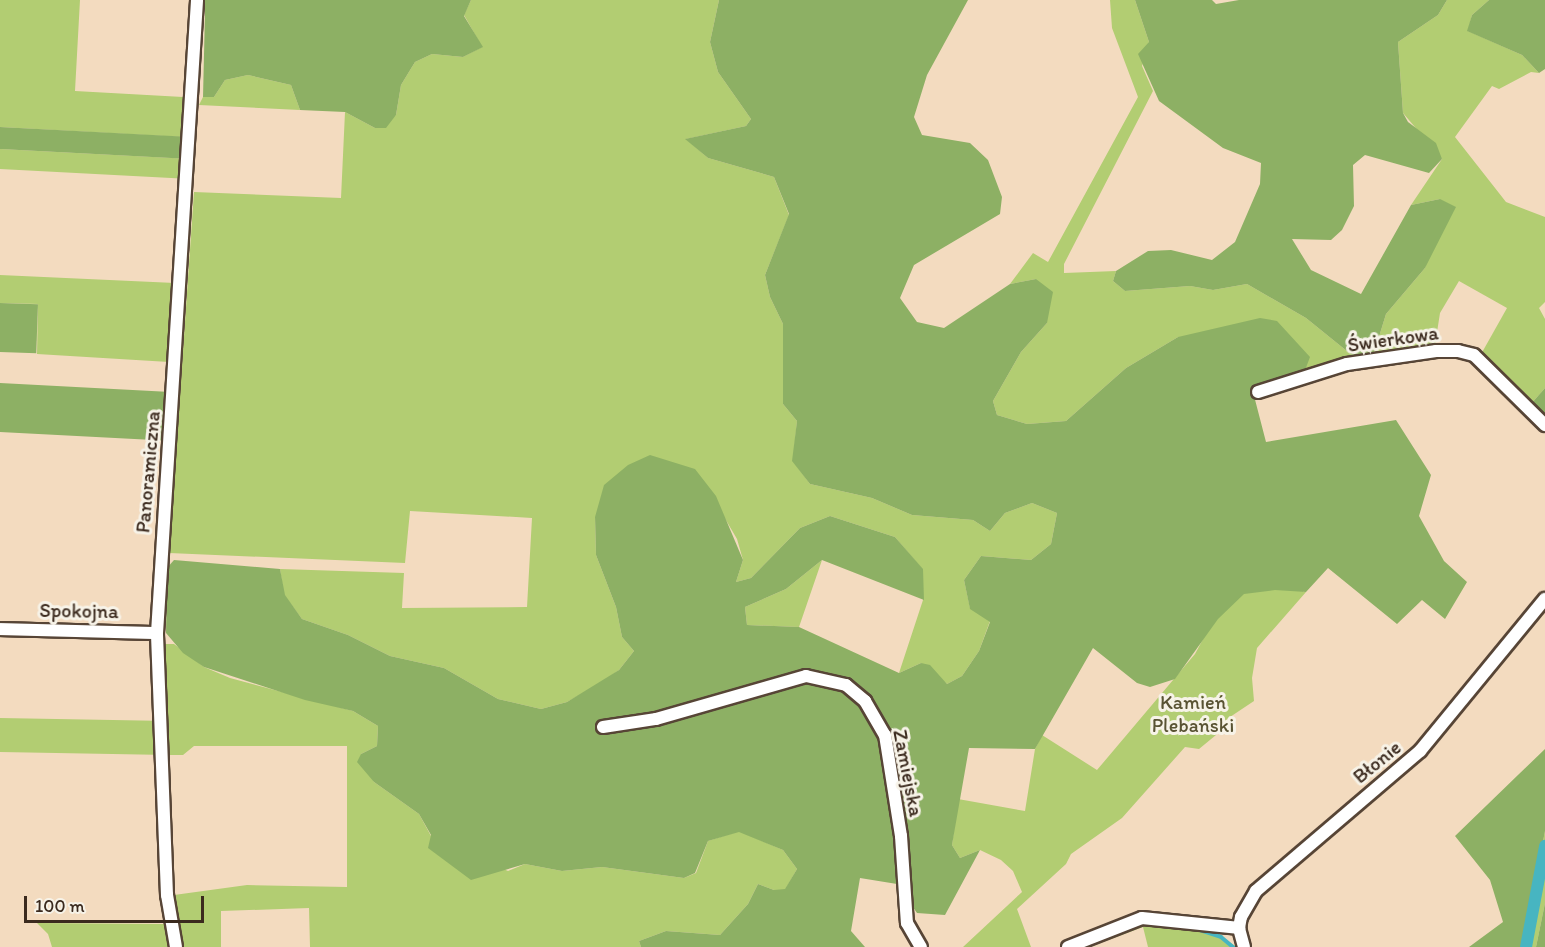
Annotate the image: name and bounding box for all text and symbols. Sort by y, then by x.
street label: Świerkowa [1346,321,1440,357]
street label: Panoramiczna [131,410,165,534]
street label: Spokojna [39,598,119,624]
park label: Kamień Plebański [1152,690,1234,737]
street label: Zamiejska [888,727,928,819]
street label: Błonie [1348,735,1406,789]
scale bar [27,884,207,922]
text: 100 m [35,895,85,917]

